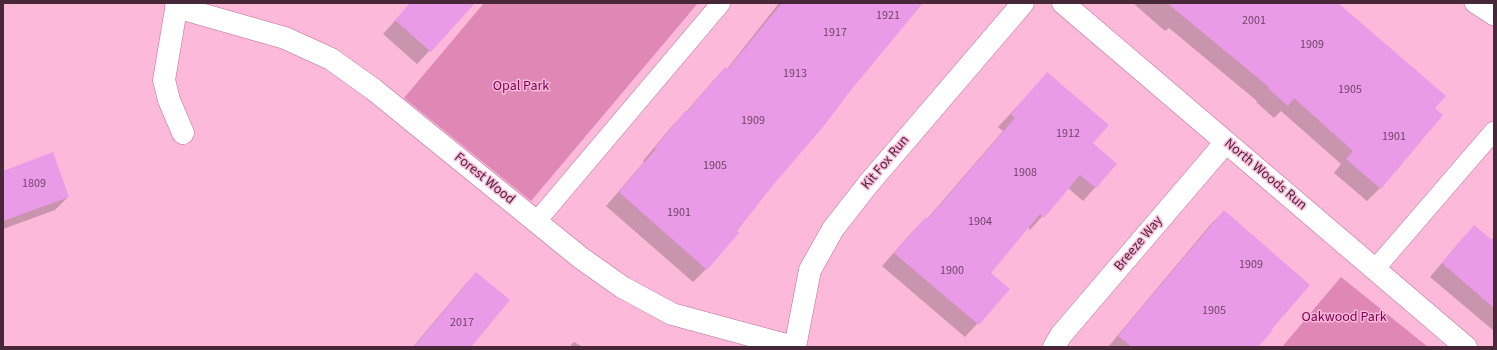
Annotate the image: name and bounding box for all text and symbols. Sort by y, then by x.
house number: 1921 [876,9,900,23]
house number: 2001 [1242,14,1266,28]
house number: 1917 [823,26,847,40]
house number: 1909 [1300,38,1324,52]
house number: 1913 [783,67,807,81]
park label: Opal Park [493,79,549,95]
house number: 1905 [1338,83,1362,97]
house number: 1909 [741,114,765,128]
house number: 1912 [1056,127,1080,141]
house number: 1901 [1382,130,1406,144]
street label: Kit Fox Run [859,133,913,193]
street label: North Woods Run [1220,136,1310,214]
street label: Forest Wood [450,149,518,209]
house number: 1905 [703,159,727,173]
house number: 1908 [1013,166,1037,180]
house number: 1809 [22,177,46,191]
house number: 1901 [667,206,691,220]
street label: Breeze Way [1111,213,1167,275]
house number: 1904 [968,215,992,229]
house number: 1909 [1239,258,1263,272]
house number: 1900 [940,264,964,278]
house number: 1905 [1202,304,1226,318]
park label: Oakwood Park [1301,310,1387,326]
house number: 2017 [450,316,474,330]

